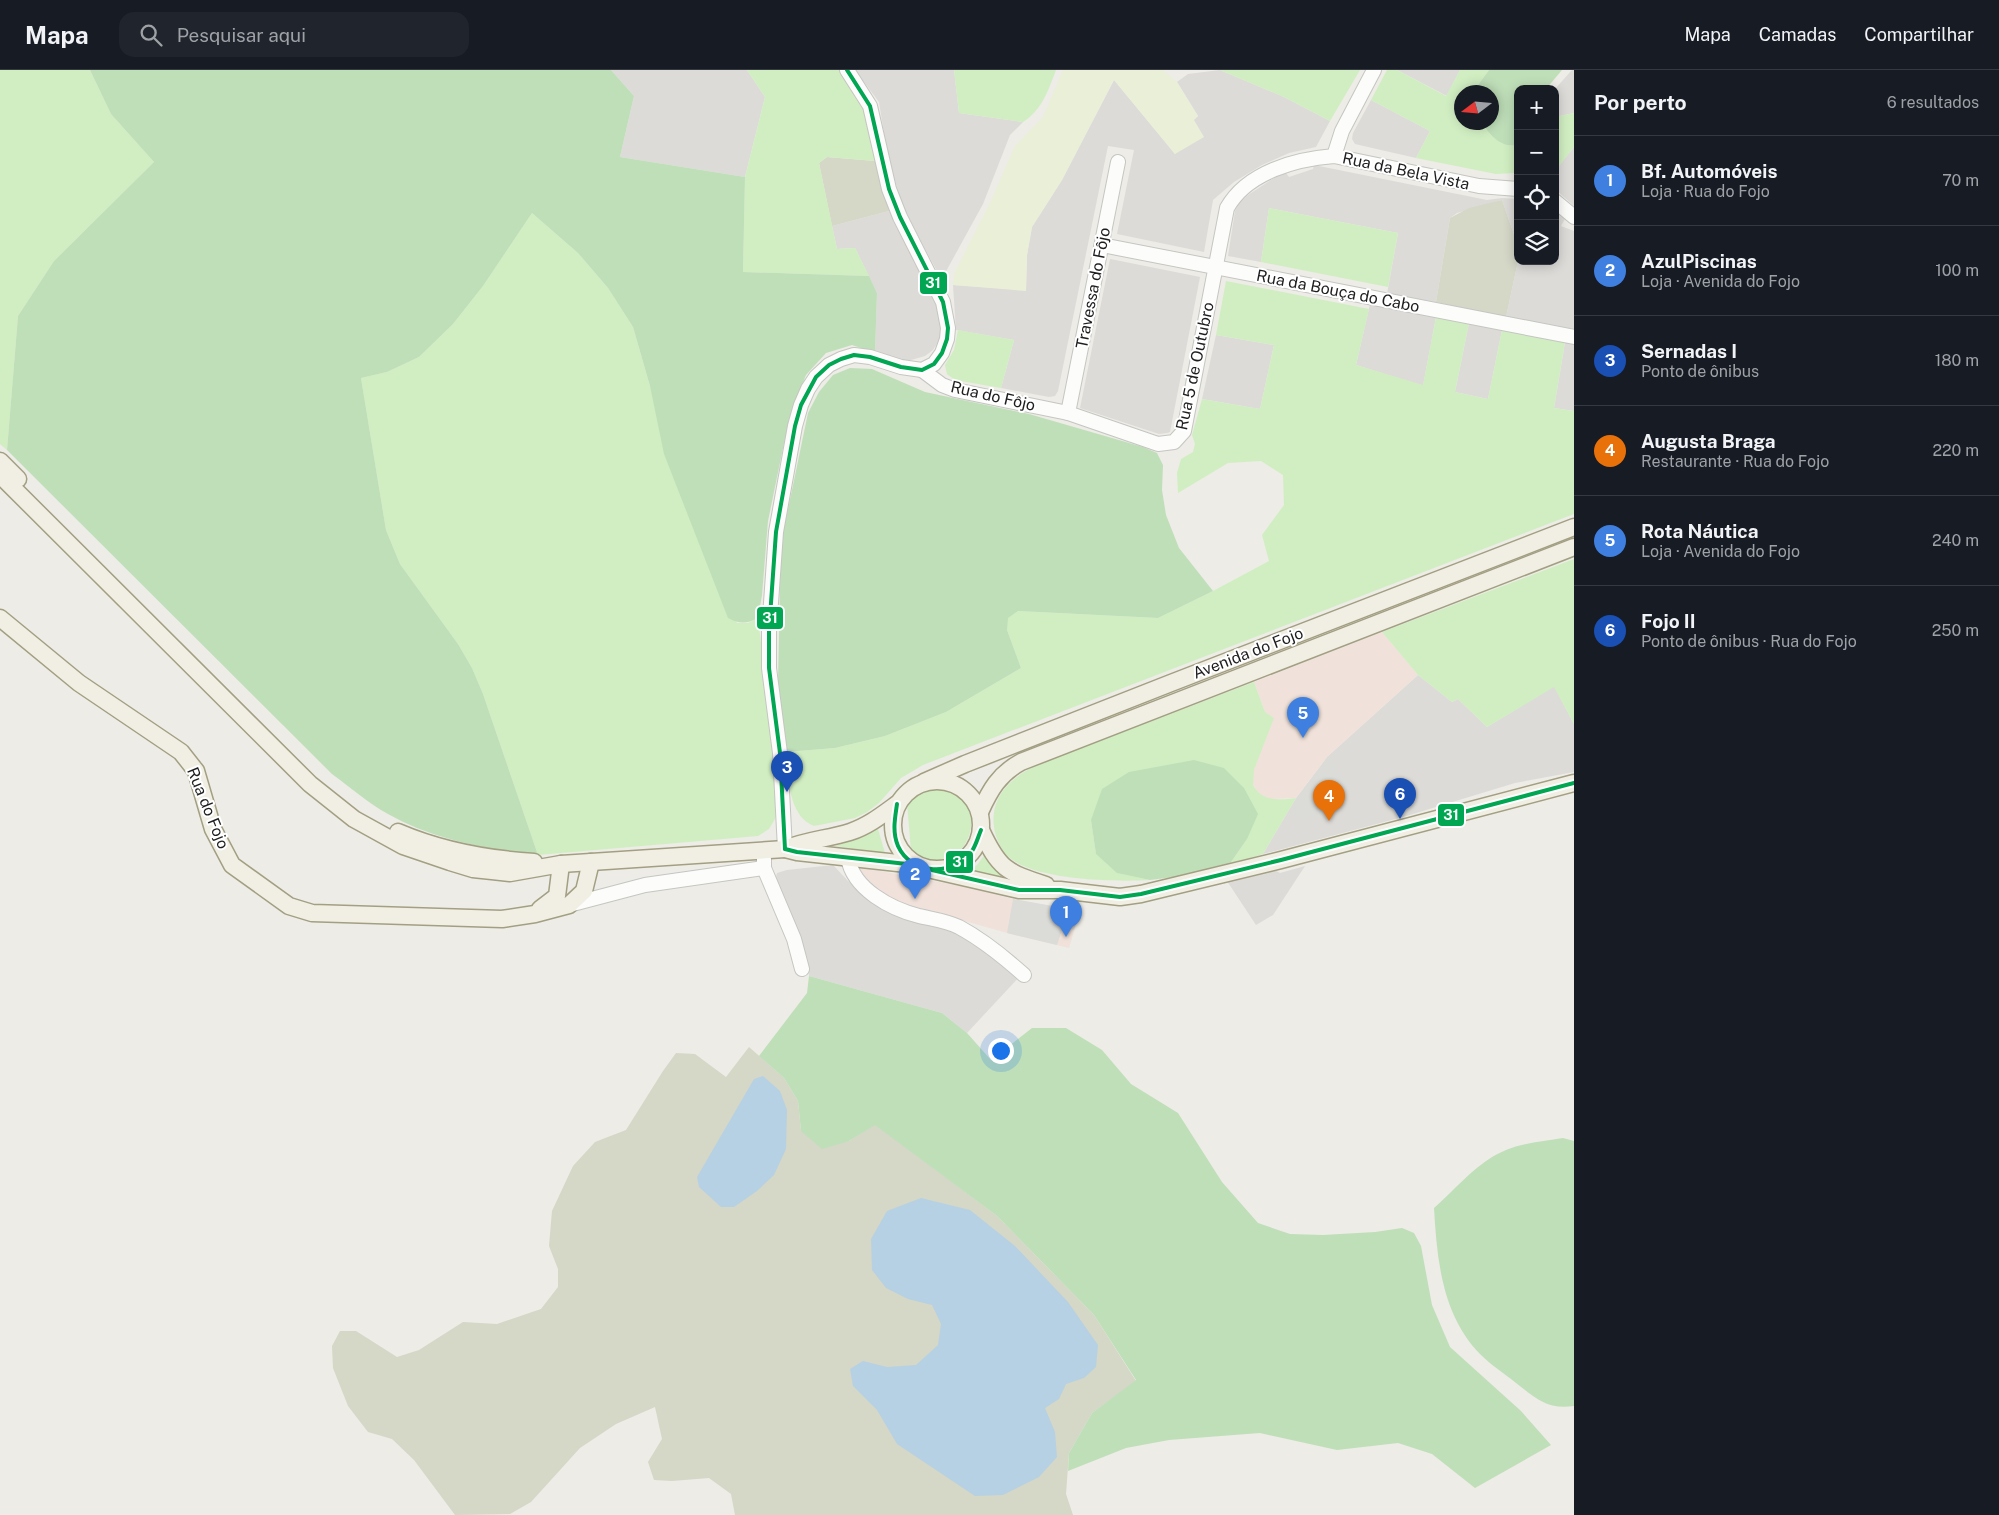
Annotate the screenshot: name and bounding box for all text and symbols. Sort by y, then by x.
search box [119,12,469,57]
text: Mapa [25,21,89,49]
icon: search [137,21,165,49]
text: Pesquisar aqui [177,24,306,46]
text: Mapa [1684,24,1731,45]
text: Camadas [1759,24,1836,45]
text: Compartilhar [1864,24,1974,45]
north arrow [1454,85,1499,130]
map controls [1514,85,1559,265]
button: + [1514,85,1559,130]
text: Por perto [1594,90,1687,115]
text: 6 resultados [1887,93,1979,112]
button: − [1514,130,1559,175]
street label: Rua da Bela Vista [1341,148,1471,194]
text: Bf. Automóveis [1641,160,1777,182]
text: 1 [1607,171,1613,190]
text: 70 m [1942,171,1979,190]
button: locate [1514,175,1559,220]
text: Loja · Rua do Fojo [1641,182,1770,201]
button: layers [1514,220,1559,265]
street label: Travessa do Fôjo [1072,226,1114,350]
text: AzulPiscinas [1641,250,1757,272]
text: 2 [1605,261,1615,280]
text: 100 m [1935,261,1979,280]
street label: Rua da Bouça do Cabo [1255,266,1421,316]
line badge: 31 [919,271,948,295]
text: Loja · Avenida do Fojo [1641,272,1800,291]
text: 31 [925,275,941,291]
street label: Rua 5 de Outubro [1172,300,1218,432]
text: Sernadas I [1641,340,1737,362]
text: 3 [1605,351,1615,370]
text: 180 m [1935,351,1979,370]
text: Ponto de ônibus [1641,362,1759,381]
street label: Rua do Fôjo [949,377,1037,415]
text: Augusta Braga [1641,430,1776,452]
text: 4 [1605,441,1615,460]
text: 220 m [1932,441,1979,460]
text: Restaurante · Rua do Fojo [1641,452,1829,471]
text: Rota Náutica [1641,520,1758,542]
text: 5 [1605,531,1615,550]
text: 240 m [1932,531,1979,550]
text: Loja · Avenida do Fojo [1641,542,1800,561]
line badge: 31 [756,606,784,630]
text: 31 [762,610,778,626]
text: Fojo II [1641,610,1696,632]
text: 6 [1605,621,1615,640]
text: 250 m [1932,621,1979,640]
street label: Avenida do Fojo [1190,623,1306,683]
text: Ponto de ônibus · Rua do Fojo [1641,632,1857,651]
pin: 5 [1287,697,1319,738]
pin: 3 [771,751,803,792]
street label: Rua do Fojo [183,764,233,852]
pin: 6 [1384,778,1416,819]
pin: 4 [1313,780,1345,821]
line badge: 31 [1437,803,1465,827]
text: 31 [1443,807,1459,823]
line badge: 31 [945,850,974,874]
text: 31 [952,854,968,870]
pin: 2 [899,858,931,899]
pin: 1 [1050,896,1082,937]
your location [988,1038,1014,1064]

